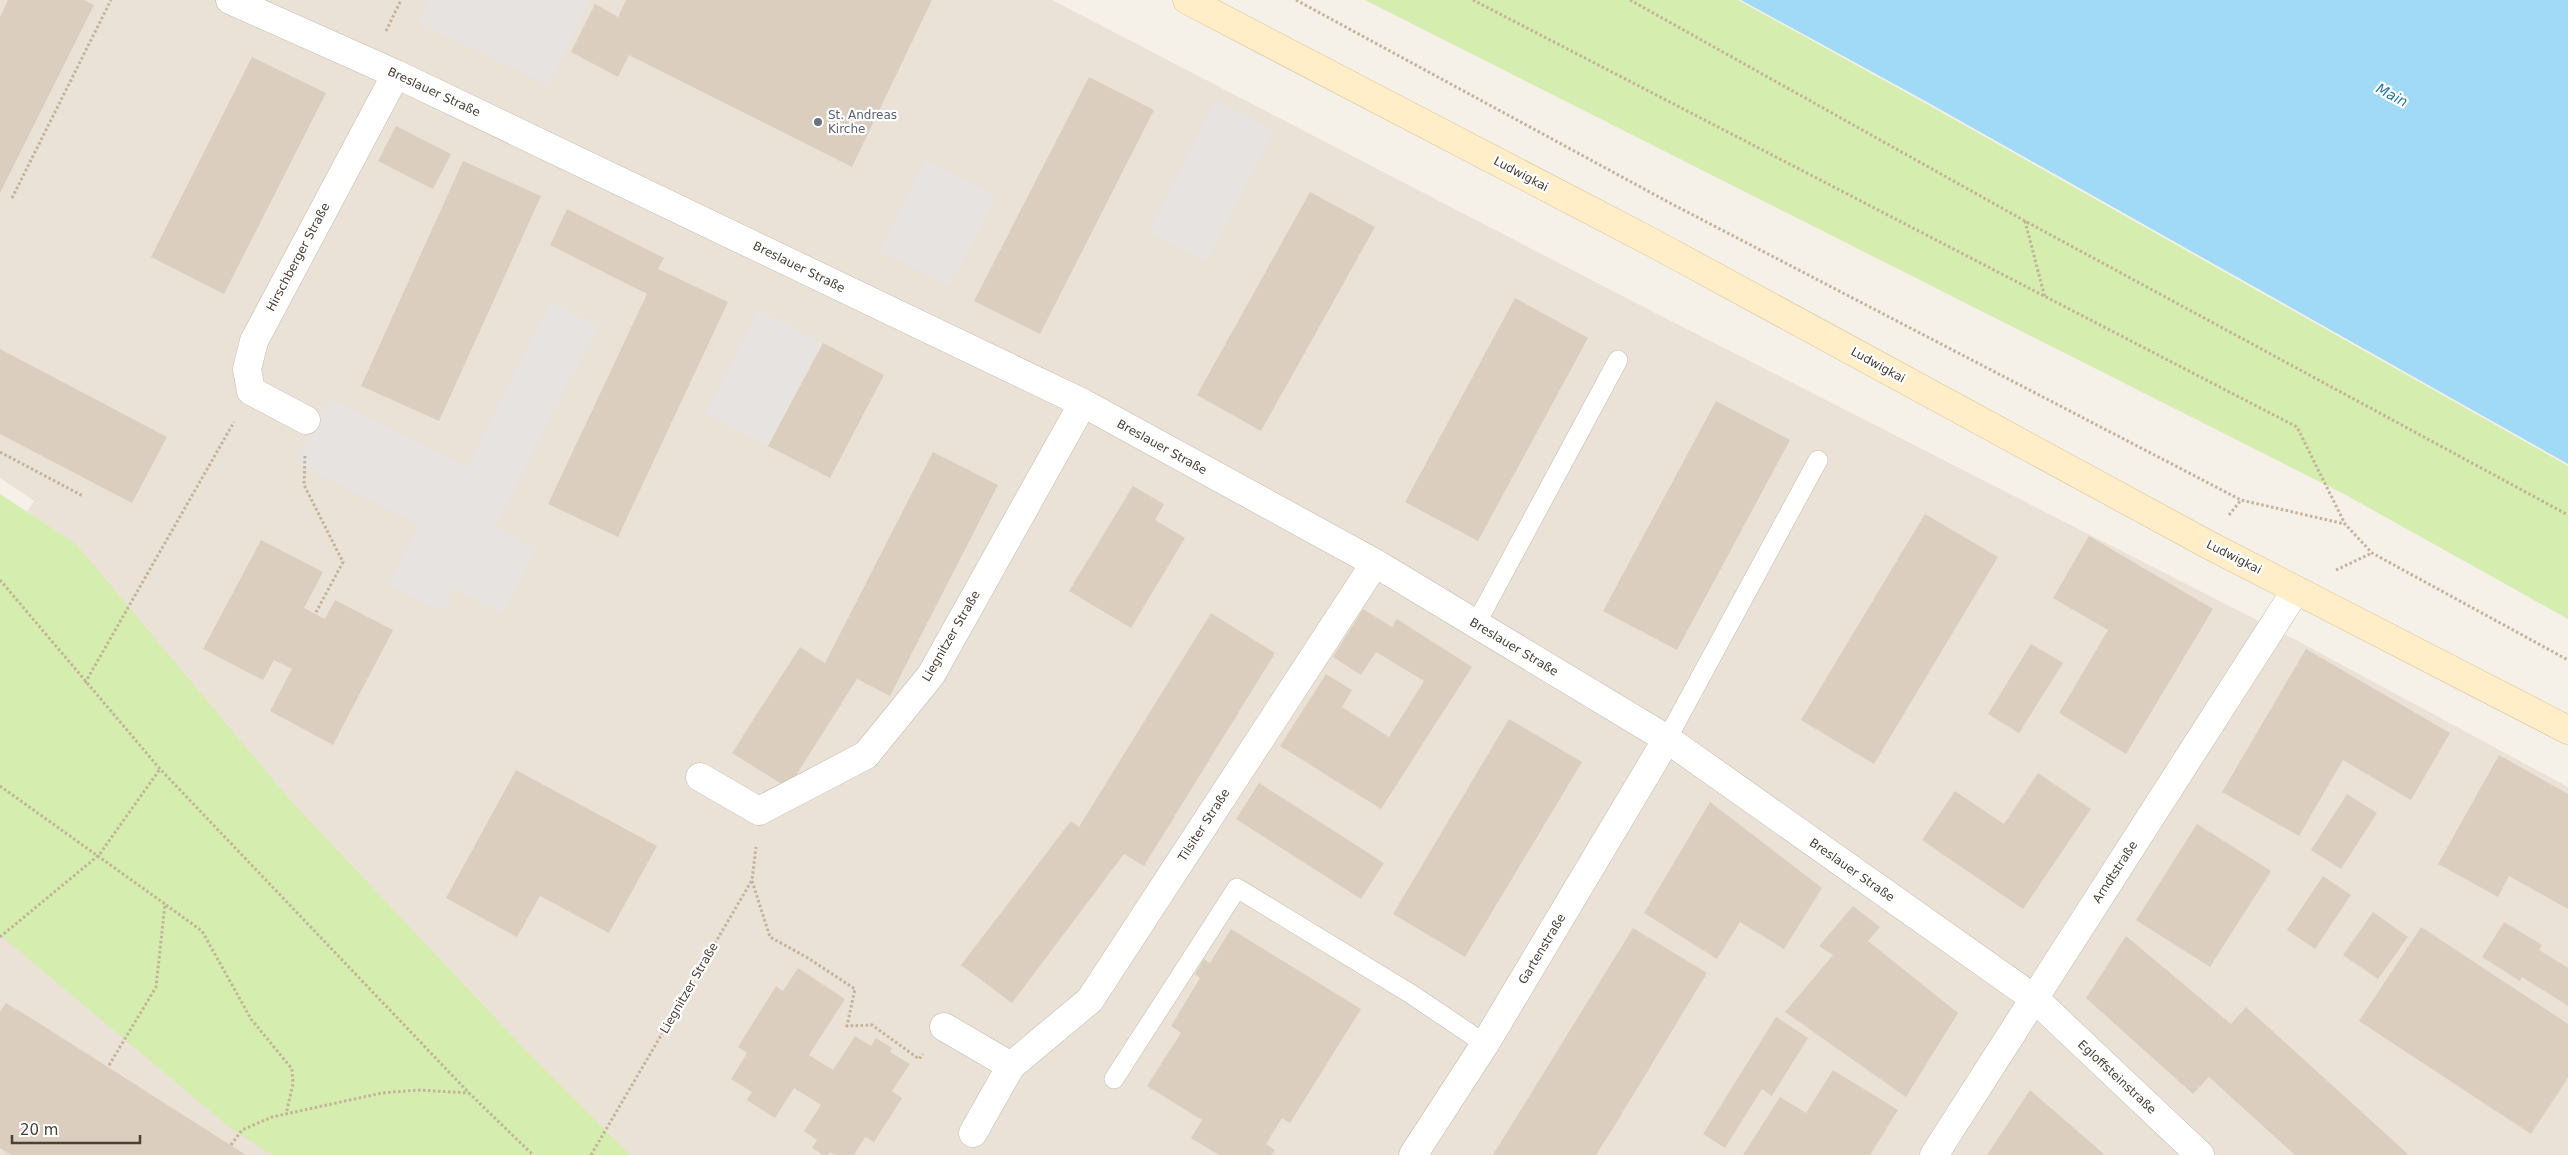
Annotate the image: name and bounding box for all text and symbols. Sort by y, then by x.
street label: Breslauer Straße [385,64,483,120]
water label: Main [2373,80,2411,110]
place label: St. Andreas Kirche [828,108,897,136]
marker: St. Andreas Kirche [812,116,824,128]
street label: Ludwigkai [1491,154,1551,194]
street label: Hirschberger Straße [263,200,333,314]
street label: Breslauer Straße [751,239,847,295]
street label: Ludwigkai [1848,344,1908,386]
street label: Breslauer Straße [1115,417,1209,477]
street label: Ludwigkai [2204,537,2264,577]
street label: Liegnitzer Straße [919,588,983,684]
street label: Breslauer Straße [1467,615,1561,679]
street label: Tilsiter Straße [1175,786,1233,865]
street label: Breslauer Straße [1807,835,1897,905]
street label: Arndtstraße [2090,838,2140,906]
street label: Gartenstraße [1516,911,1568,987]
street label: Liegnitzer Straße [657,940,721,1036]
street label: Egloffsteinstraße [2075,1037,2159,1117]
scale bar [12,1112,140,1144]
text: 20 m [20,1121,58,1139]

